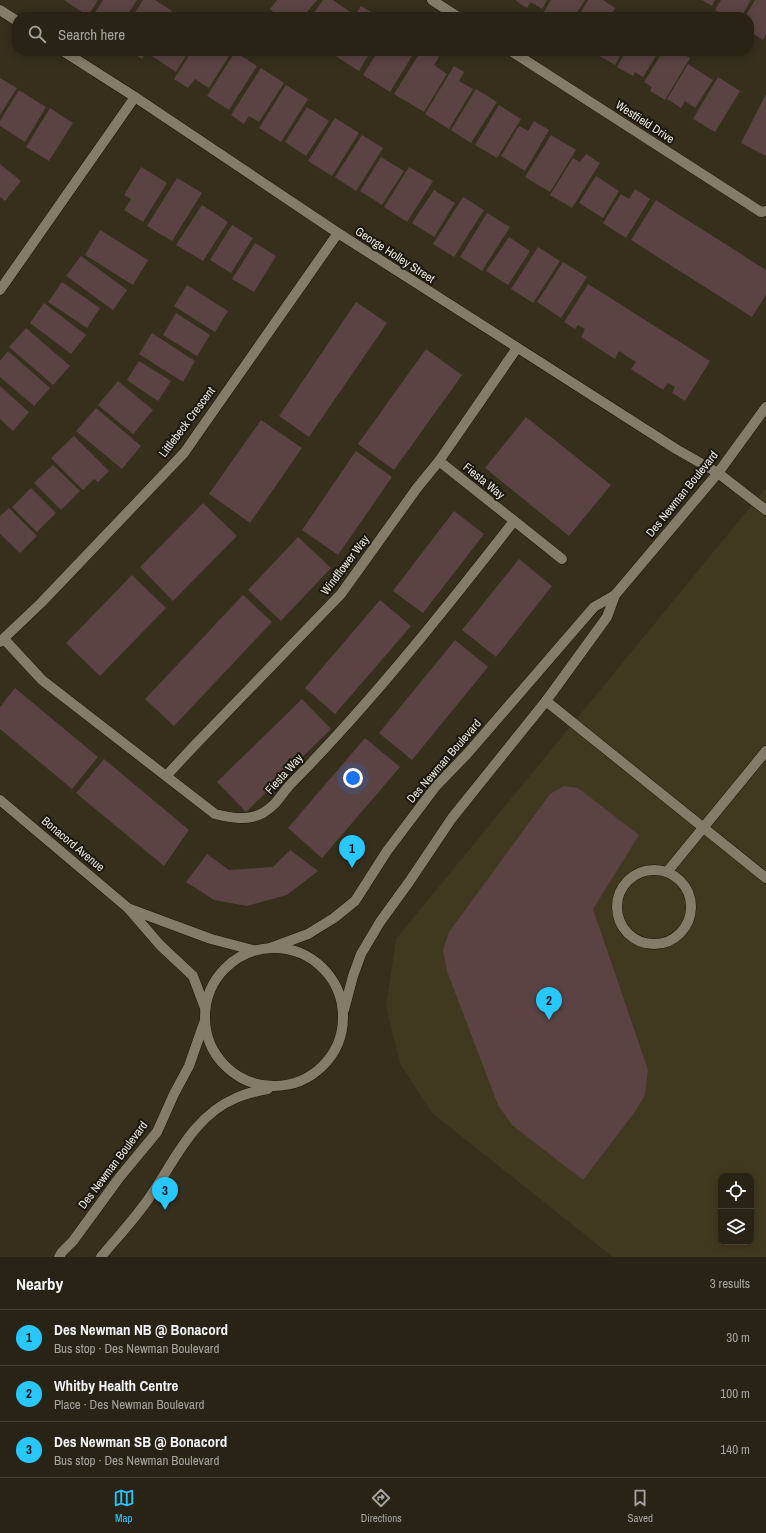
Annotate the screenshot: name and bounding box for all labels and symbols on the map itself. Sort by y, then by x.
street label: Westfield Drive [613,97,677,147]
street label: George Holley Street [352,223,438,287]
street label: Littlebeck Crescent [155,383,219,460]
street label: Des Newman Boulevard [642,448,722,540]
street label: Fiesta Way [460,459,508,503]
street label: Windflower Way [317,532,373,598]
street label: Des Newman Boulevard [403,716,485,806]
street label: Fiesta Way [262,750,307,798]
your location [343,768,363,788]
street label: Bonacord Avenue [38,813,108,875]
pin: 1 [339,835,365,868]
pin: 2 [536,987,562,1020]
street label: Des Newman Boulevard [75,1118,151,1212]
pin: 3 [152,1177,178,1210]

